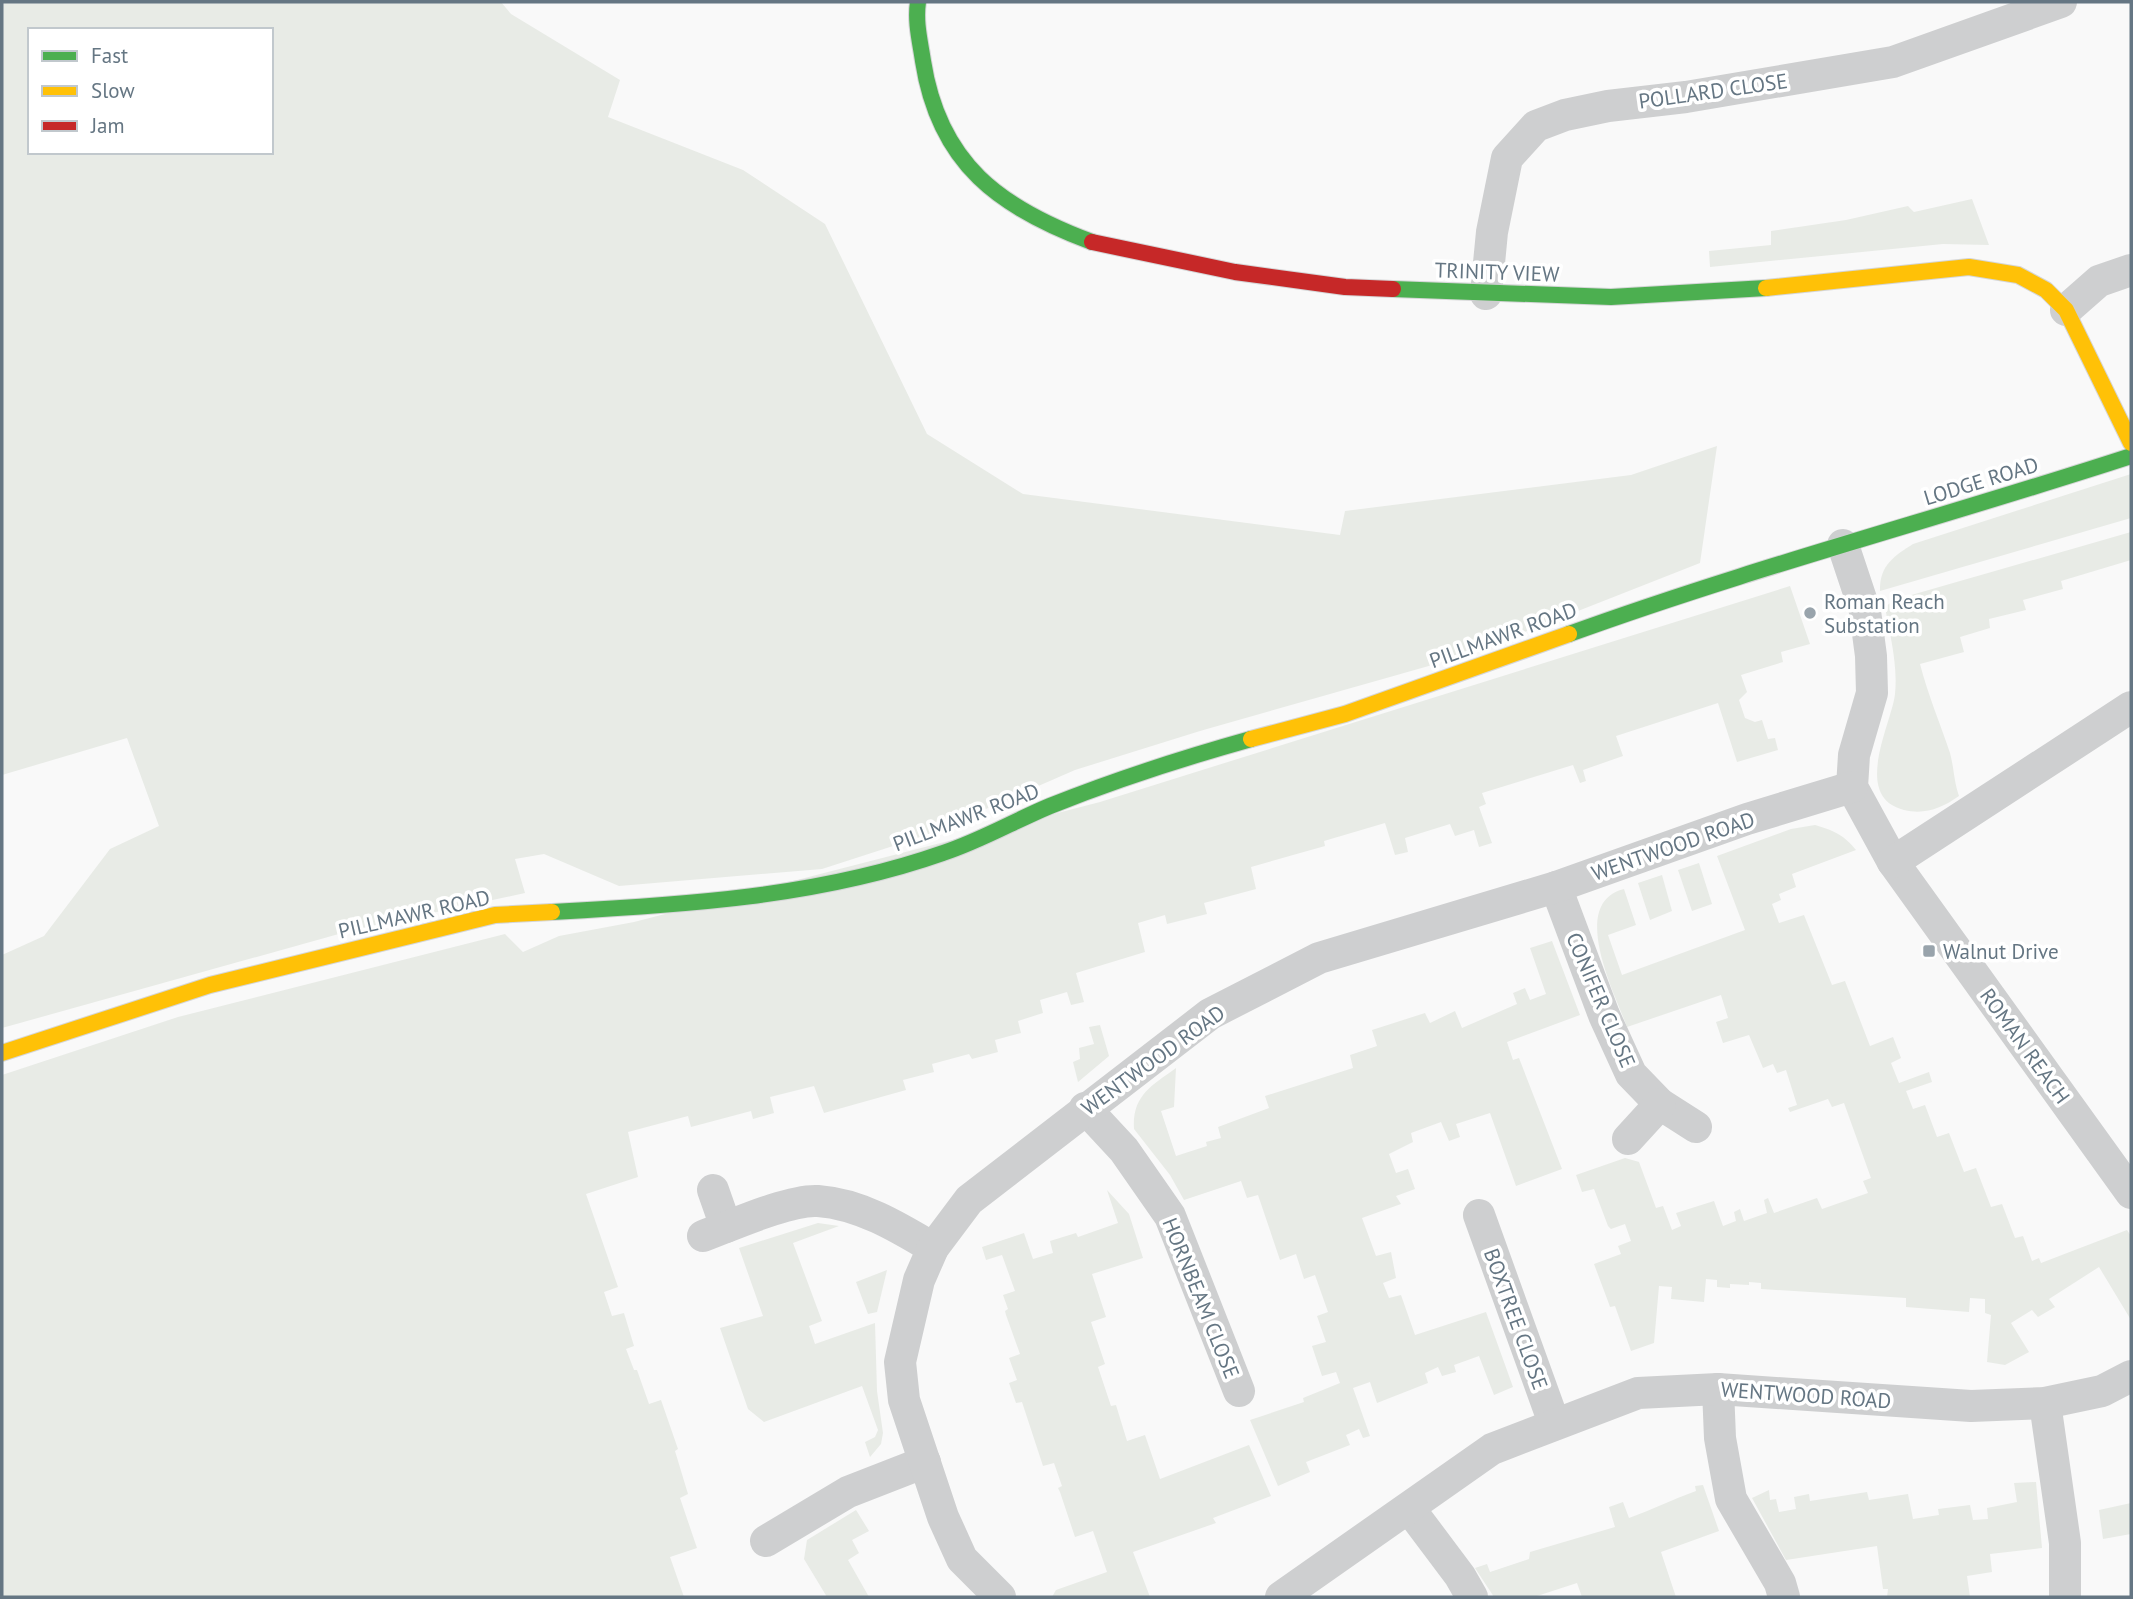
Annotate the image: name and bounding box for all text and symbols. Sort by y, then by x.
legend [28,28,273,154]
text: Fast [91,42,128,69]
street label: POLLARD CLOSE [1637,67,1789,115]
text: Slow [91,77,135,104]
text: Jam [90,112,125,139]
street label: TRINITY VIEW [1434,256,1560,288]
street label: LODGE ROAD [1920,451,2042,511]
place label: Roman Reach Substation [1824,588,1945,639]
street label: PILLMAWR ROAD [1426,596,1580,674]
marker: Roman Reach Substation [1802,605,1818,621]
street label: PILLMAWR ROAD [889,777,1043,857]
street label: WENTWOOD ROAD [1588,805,1758,887]
street label: PILLMAWR ROAD [336,883,492,945]
street label: CONIFER CLOSE [1560,928,1642,1072]
place label: Walnut Drive [1943,938,2059,965]
marker: Walnut Drive [1921,943,1937,959]
street label: ROMAN REACH [1974,983,2076,1109]
street label: WENTWOOD ROAD [1076,999,1230,1121]
street label: HORNBEAM CLOSE [1156,1214,1246,1382]
street label: BOXTREE CLOSE [1478,1245,1554,1393]
street label: WENTWOOD ROAD [1720,1376,1892,1414]

